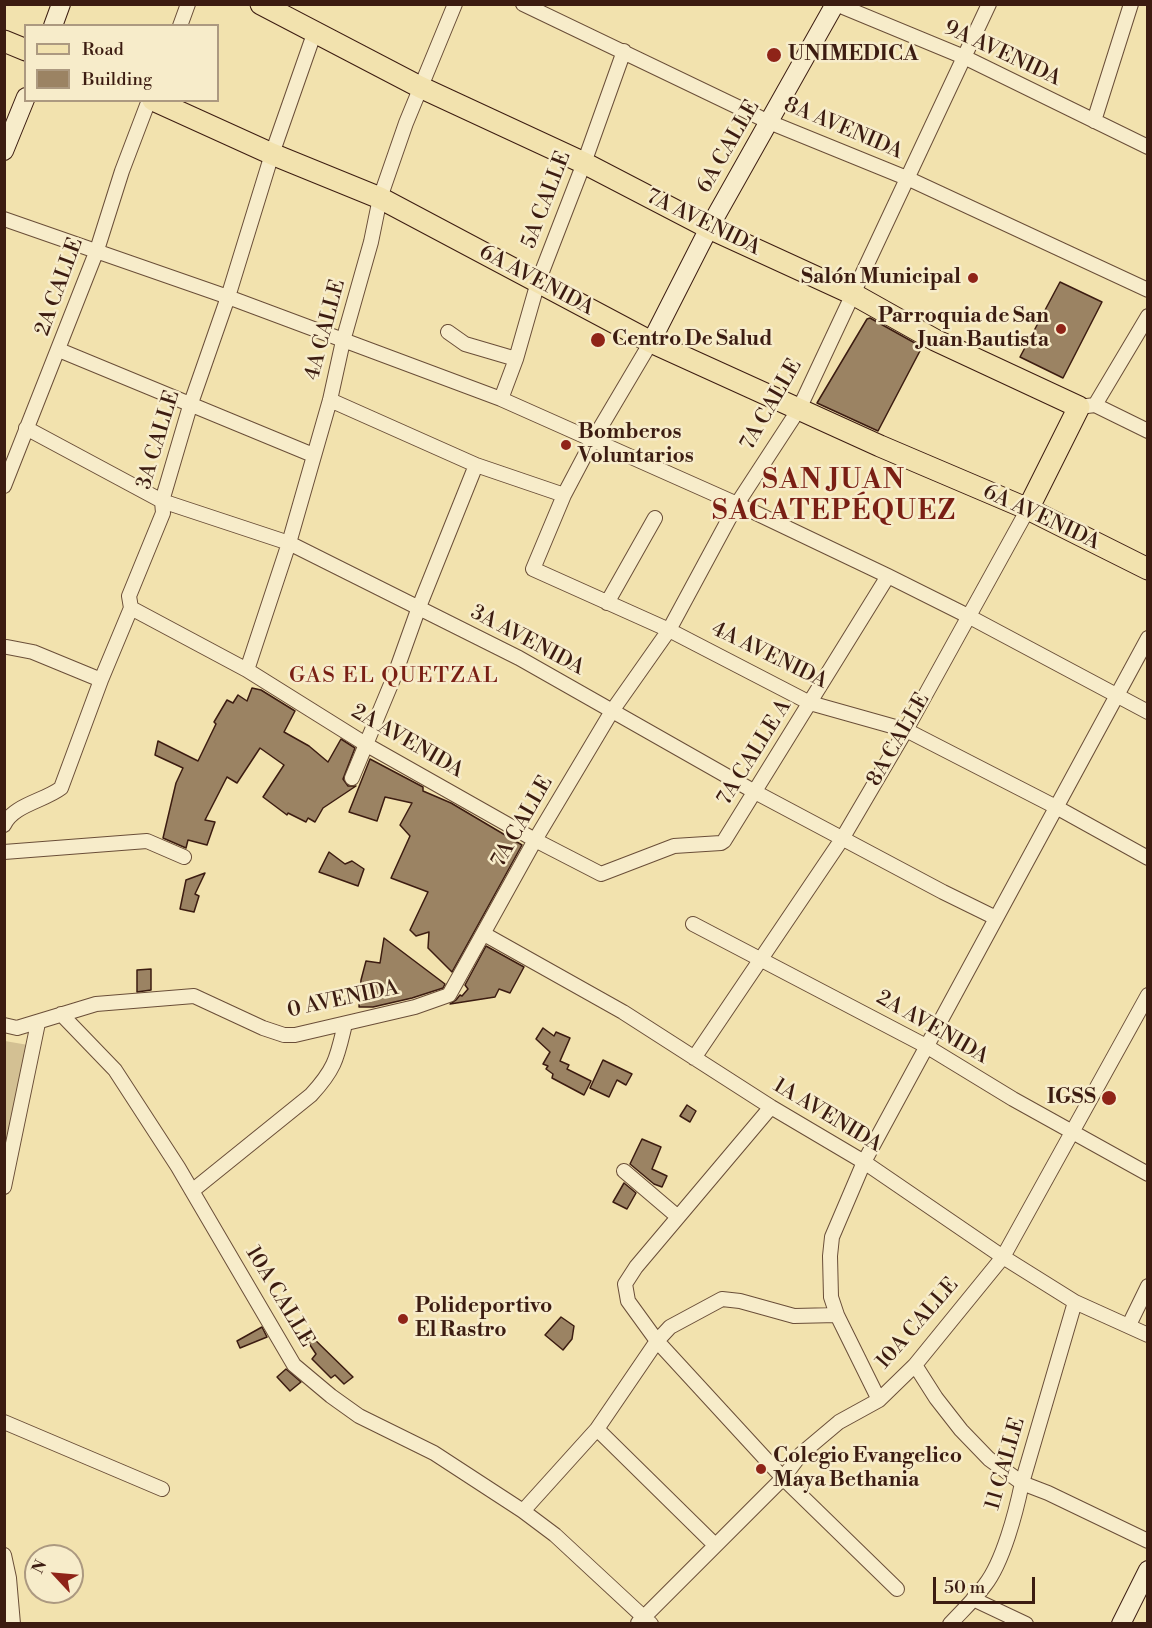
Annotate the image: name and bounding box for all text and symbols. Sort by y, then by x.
street label: 9A AVENIDA [939,16,1065,92]
legend [24,24,219,102]
text: Road [82,38,124,61]
place label: UNIMEDICA [788,42,918,68]
marker: UNIMEDICA [765,46,783,64]
text: Building [82,68,152,91]
street label: 8A AVENIDA [780,93,906,165]
street label: 6A CALLE [692,96,766,198]
street label: 5A CALLE [517,148,577,252]
street label: 7A AVENIDA [642,184,764,262]
street label: 2A CALLE [31,235,89,339]
street label: 6A AVENIDA [474,240,598,322]
place label: Salón Municipal [801,265,961,291]
marker: Salón Municipal [966,271,980,285]
street label: 4A CALLE [301,277,351,383]
place label: Parroquia de San Juan Bautista [878,304,1049,354]
marker: Parroquia de San Juan Bautista [1054,322,1068,336]
place label: Centro De Salud [612,327,772,353]
marker: Centro De Salud [589,331,607,349]
street label: 7A CALLE [736,355,808,455]
street label: 3A CALLE [132,388,186,492]
place label: Bomberos Voluntarios [578,420,694,470]
marker: Bomberos Voluntarios [559,438,573,452]
district label: SAN JUAN SACATEPÉQUEZ [712,466,956,529]
street label: 6A AVENIDA [978,480,1104,556]
street label: 3A AVENIDA [466,601,588,681]
street label: 4A AVENIDA [707,617,831,695]
district label: GAS EL QUETZAL [289,664,499,690]
street label: 8A CALLE [862,689,936,791]
street label: 7A CALLE A [713,696,797,810]
street label: 2A AVENIDA [346,700,468,784]
street label: 7A CALLE [487,772,559,872]
street label: 0 AVENIDA [285,976,401,1024]
street label: 2A AVENIDA [871,986,993,1070]
street label: 1A AVENIDA [768,1074,886,1158]
place label: IGSS [1047,1085,1096,1111]
marker: IGSS [1100,1089,1118,1107]
street label: 10A CALLE [239,1242,319,1352]
street label: 10A CALLE [871,1273,965,1375]
place label: Polideportivo El Rastro [415,1294,552,1344]
marker: Polideportivo El Rastro [396,1312,410,1326]
street label: 11 CALLE [981,1415,1031,1513]
place label: Colegio Evangelico Maya Bethania [773,1444,962,1494]
marker: Colegio Evangelico Maya Bethania [754,1462,768,1476]
north arrow [24,1544,84,1604]
text: N [28,1557,51,1577]
scale bar [936,1565,1038,1603]
text: 50 m [944,1576,985,1599]

